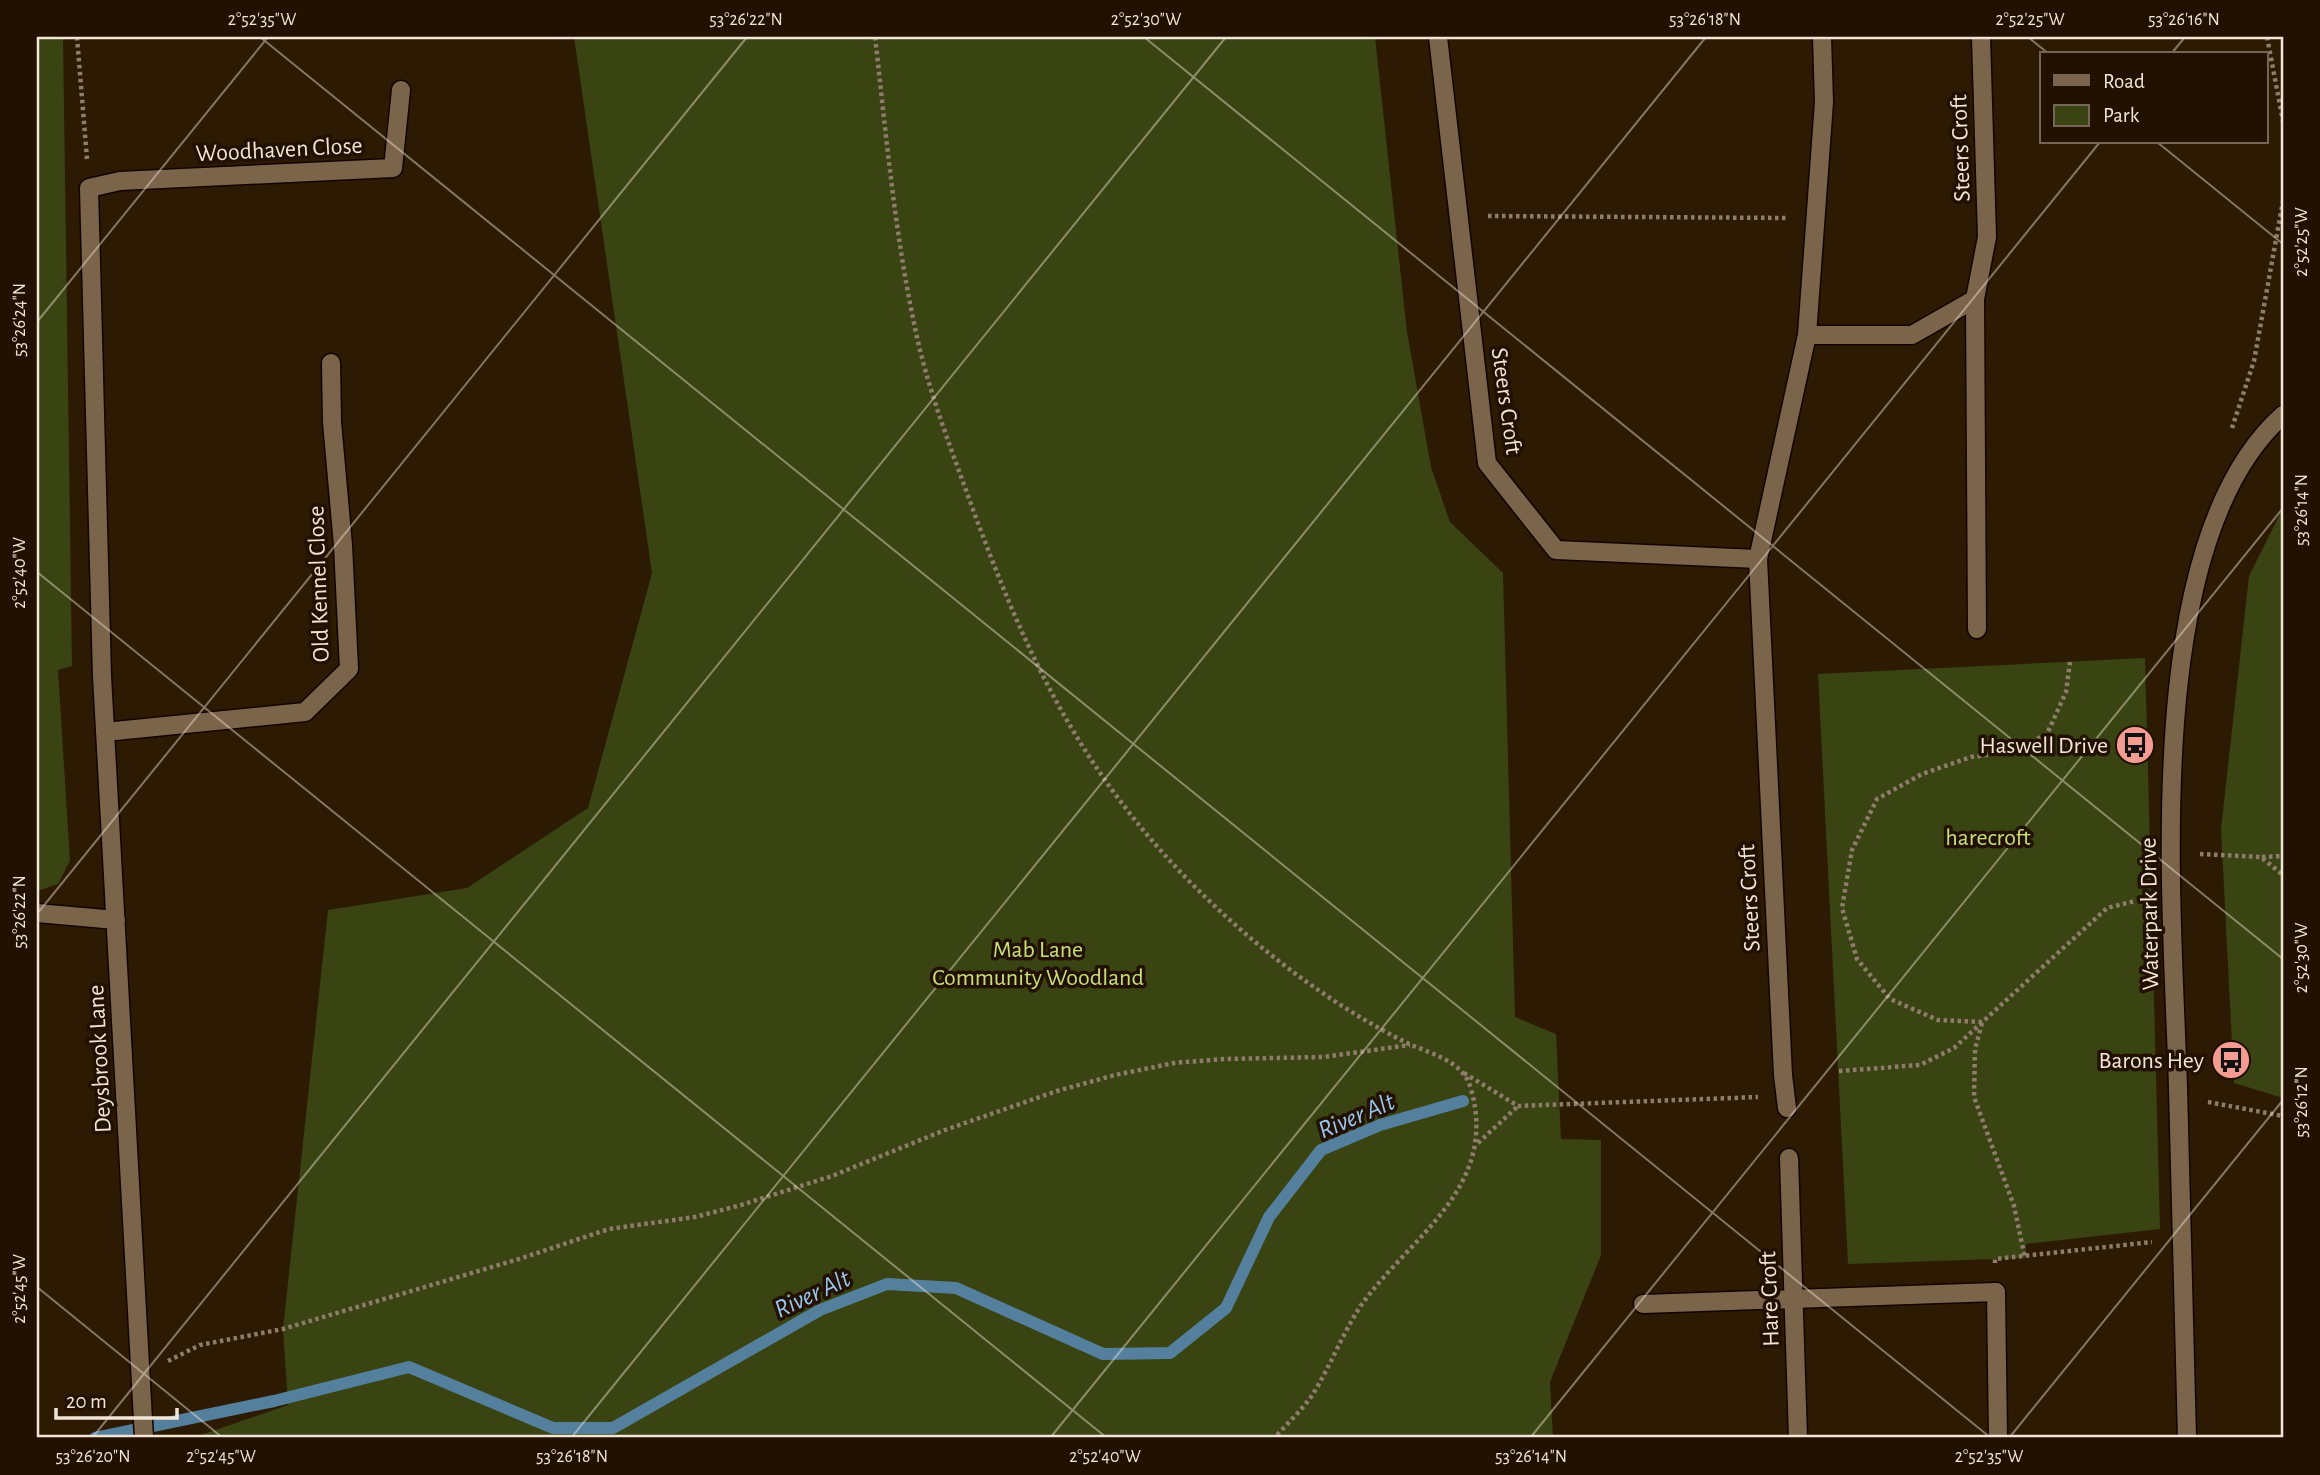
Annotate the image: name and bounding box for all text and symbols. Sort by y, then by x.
text: 2°52'35"W [228,11,296,29]
text: 53°26'22"N [709,11,783,29]
text: 2°52'30"W [1111,11,1181,29]
text: 53°26'18"N [1669,11,1741,29]
text: 2°52'25"W [1995,11,2065,29]
text: 53°26'16"N [2148,11,2220,29]
legend [2040,52,2268,144]
text: Road [2103,71,2145,92]
street label: Steers Croft [1947,93,1975,202]
text: Park [2103,105,2140,126]
street label: Woodhaven Close [195,134,363,166]
text: 2°52'25"W [2293,207,2311,277]
text: 53°26'24"N [11,283,29,357]
street label: Steers Croft [1487,346,1525,456]
text: 53°26'14"N [2293,474,2311,546]
street label: Old Kennel Close [304,505,334,663]
text: 2°52'40"W [11,537,29,609]
bus stop icon: Haswell Drive [2114,724,2156,766]
place label: Haswell Drive [1979,734,2108,758]
park label: harecroft [1945,826,2031,850]
street label: Waterpark Drive [2137,837,2163,991]
street label: Steers Croft [1735,843,1765,952]
text: 53°26'22"N [11,875,29,949]
text: 2°52'30"W [2293,923,2311,993]
park label: Mab Lane Community Woodland [932,938,1144,990]
street label: Deysbrook Lane [84,984,116,1134]
bus stop icon: Barons Hey [2210,1039,2252,1081]
place label: Barons Hey [2099,1049,2204,1073]
text: 53°26'12"N [2293,1066,2311,1138]
water label: River Alt [1314,1088,1399,1144]
street label: Hare Croft [1756,1250,1784,1347]
text: 2°52'45"W [11,1254,29,1324]
water label: River Alt [770,1265,855,1323]
scale bar [56,1377,177,1421]
text: 20 m [66,1391,107,1412]
text: 53°26'20"N [56,1448,130,1466]
text: 2°52'45"W [186,1448,256,1466]
text: 53°26'18"N [536,1448,608,1466]
text: 2°52'40"W [1069,1448,1141,1466]
text: 53°26'14"N [1495,1448,1567,1466]
text: 2°52'35"W [1955,1448,2023,1466]

